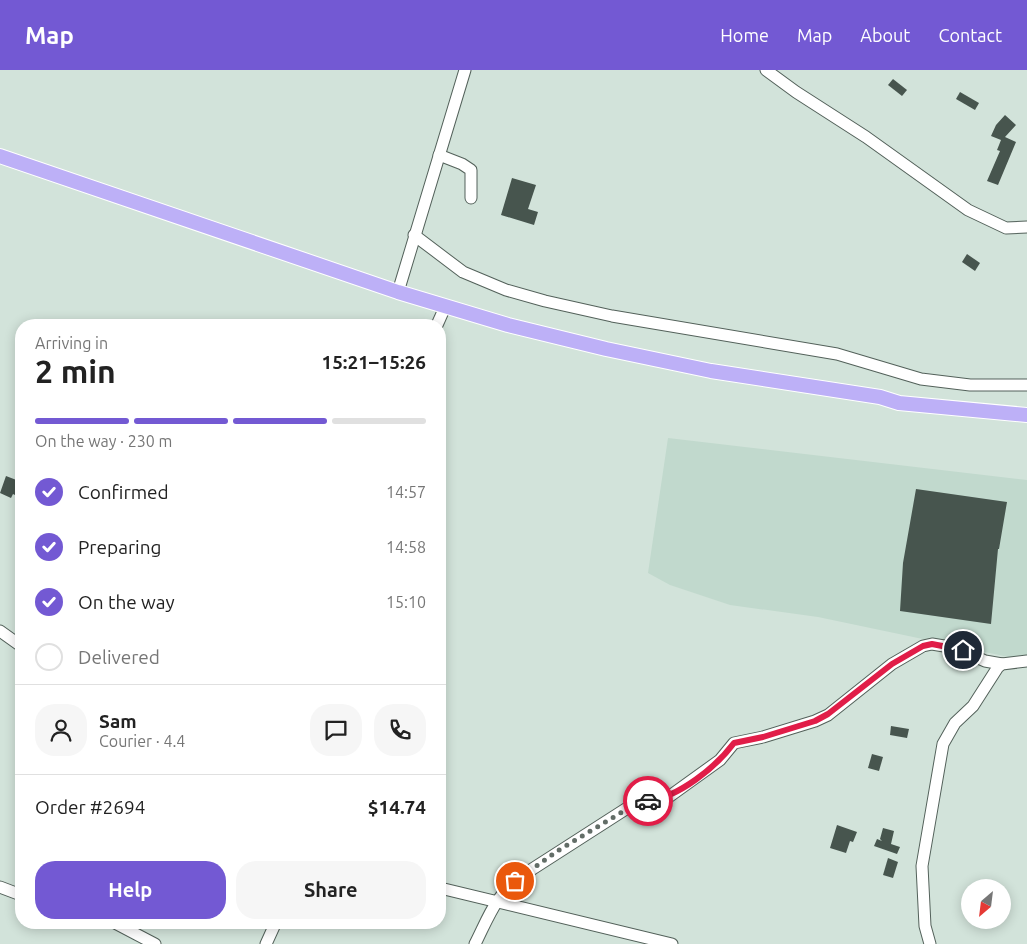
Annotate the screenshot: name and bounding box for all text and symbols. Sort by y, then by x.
text: Map [25,22,74,49]
text: Home [720,25,769,45]
text: Map [797,25,832,45]
text: About [860,25,910,45]
text: Contact [938,25,1002,45]
text: Arriving in [35,334,108,352]
text: 15:21–15:26 [321,351,426,373]
text: 2 min [35,353,116,389]
text: On the way · 230 m [35,432,172,450]
icon: check [35,478,63,506]
text: Confirmed [78,481,169,503]
text: 14:57 [386,483,426,501]
icon: check [35,533,63,561]
text: Preparing [78,536,162,558]
text: 14:58 [386,538,426,556]
icon: check [35,588,63,616]
text: On the way [78,591,175,613]
text: 15:10 [386,593,426,611]
pin [942,629,984,671]
icon: home [949,636,977,664]
text: Delivered [78,646,160,668]
button: person [35,704,87,756]
button: chat [310,704,362,756]
button: phone [374,704,426,756]
text: Sam [99,710,137,732]
text: Courier · 4.4 [99,732,185,750]
courier [623,776,673,826]
icon: car [634,787,662,815]
text: Order #2694 [35,796,145,818]
text: $14.74 [368,796,426,818]
pin [494,860,536,902]
button: Help [35,861,226,919]
button: Share [236,861,426,919]
icon: bag [501,867,529,895]
north arrow [961,879,1011,929]
map controls [961,879,1011,929]

